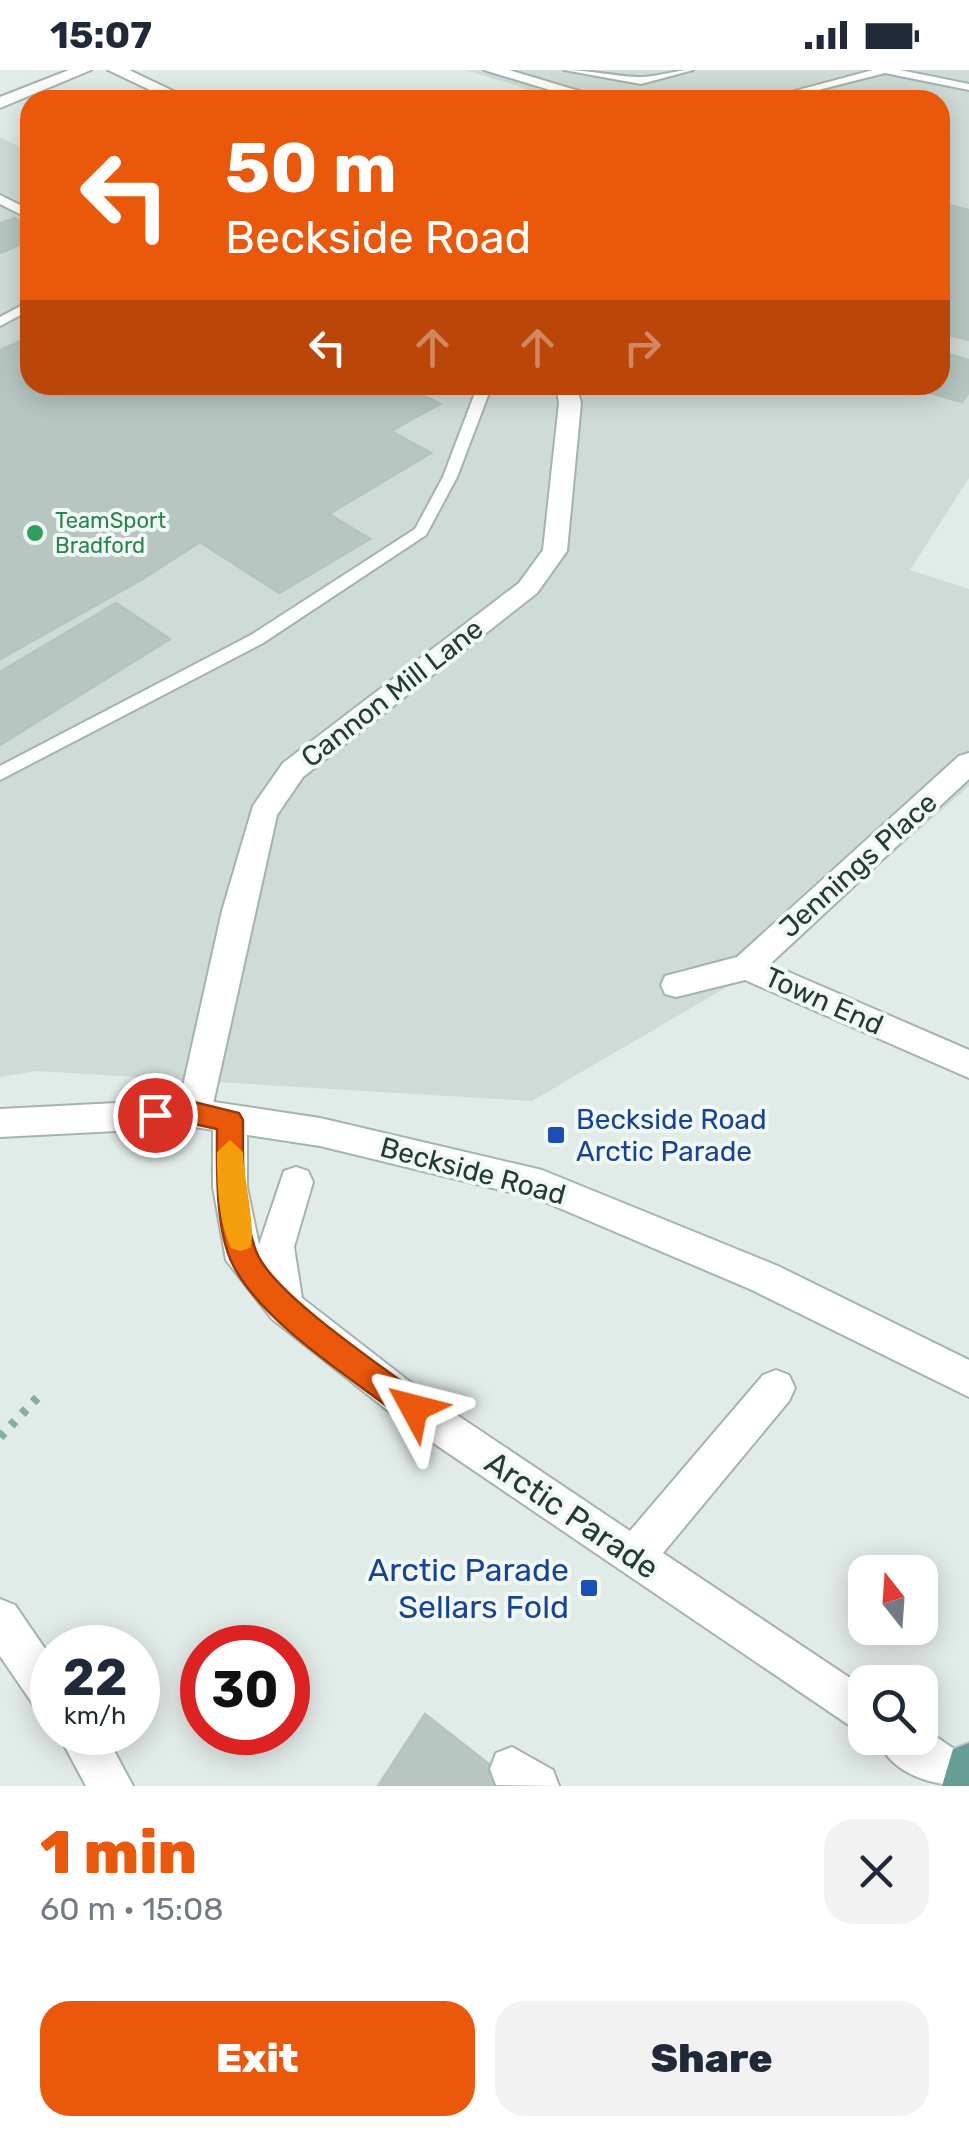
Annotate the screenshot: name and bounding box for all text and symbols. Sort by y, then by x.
text: 15:07 [50,12,152,58]
text: 50 m [225,127,397,210]
icon: left [60,130,190,260]
text: Beckside Road [225,211,531,264]
icon: left [300,320,355,375]
icon: ahead [405,320,460,375]
icon: ahead [510,320,565,375]
icon: right [615,320,670,375]
place label: TeamSport Bradford [55,507,166,559]
marker: TeamSport Bradford [24,522,46,544]
street label: Cannon Mill Lane [295,612,489,774]
street label: Jennings Place [773,786,943,944]
street label: Town End [760,960,888,1042]
pin [113,1073,198,1158]
icon: arrive [128,1088,183,1143]
place label: Beckside Road Arctic Parade [576,1103,767,1168]
marker: Beckside Road Arctic Parade [545,1124,567,1146]
street label: Beckside Road [377,1130,569,1212]
position arrow [362,1356,466,1460]
street label: Arctic Parade [478,1443,666,1587]
place label: Arctic Parade Sellars Fold [368,1551,569,1626]
north arrow [848,1555,938,1645]
map controls [848,1555,938,1755]
marker: Arctic Parade Sellars Fold [578,1577,600,1599]
speed limit sign: 30 [180,1625,310,1755]
text: 22 [63,1648,128,1708]
button: search [848,1665,938,1755]
text: km/h [64,1701,126,1730]
text: 1 min [40,1817,197,1888]
button: close [824,1819,929,1924]
text: 60 m · 15:08 [40,1890,224,1928]
button: Exit [40,2001,475,2116]
button: Share [495,2001,929,2116]

